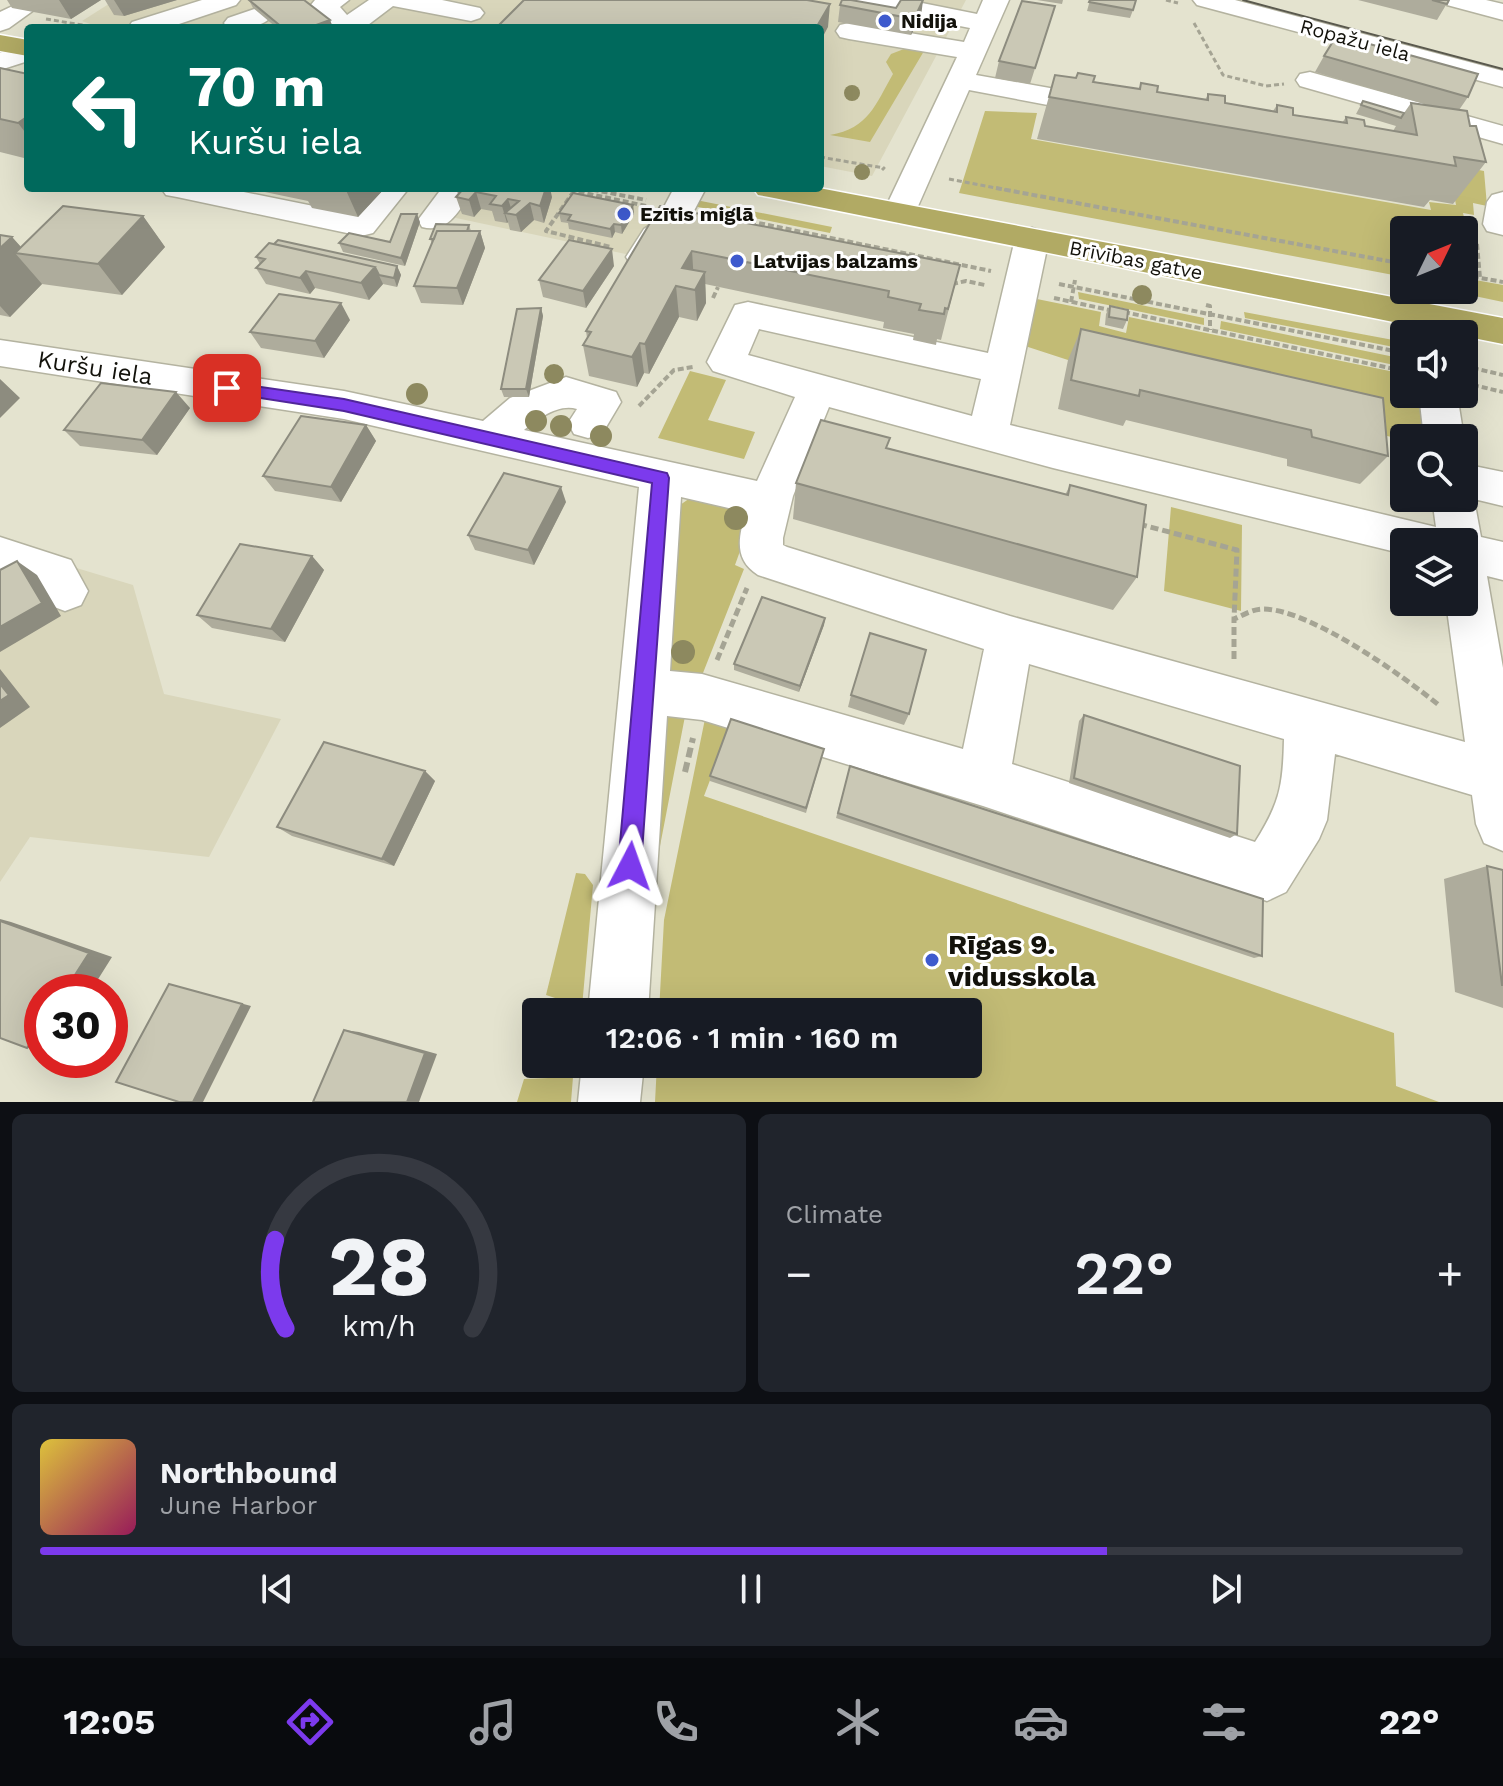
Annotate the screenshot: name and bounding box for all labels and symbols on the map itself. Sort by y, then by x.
place label: Nidija [901,9,958,33]
marker: Nidija [876,12,894,30]
street label: Ropažu iela [1297,14,1413,66]
place label: Ezītis miglā [640,202,754,226]
marker: Ezītis miglā [615,205,633,223]
north arrow [1390,216,1478,304]
street label: Brīvības gatve [1067,235,1205,285]
place label: Latvijas balzams [753,249,918,273]
marker: Latvijas balzams [728,252,746,270]
street label: Kuršu iela [36,345,154,391]
pin [193,354,261,422]
position arrow [588,824,672,908]
place label: Rīgas 9. vidusskola [947,928,1096,993]
marker: Rīgas 9. vidusskola [923,951,941,969]
speed limit sign: 30 [24,974,128,1078]

